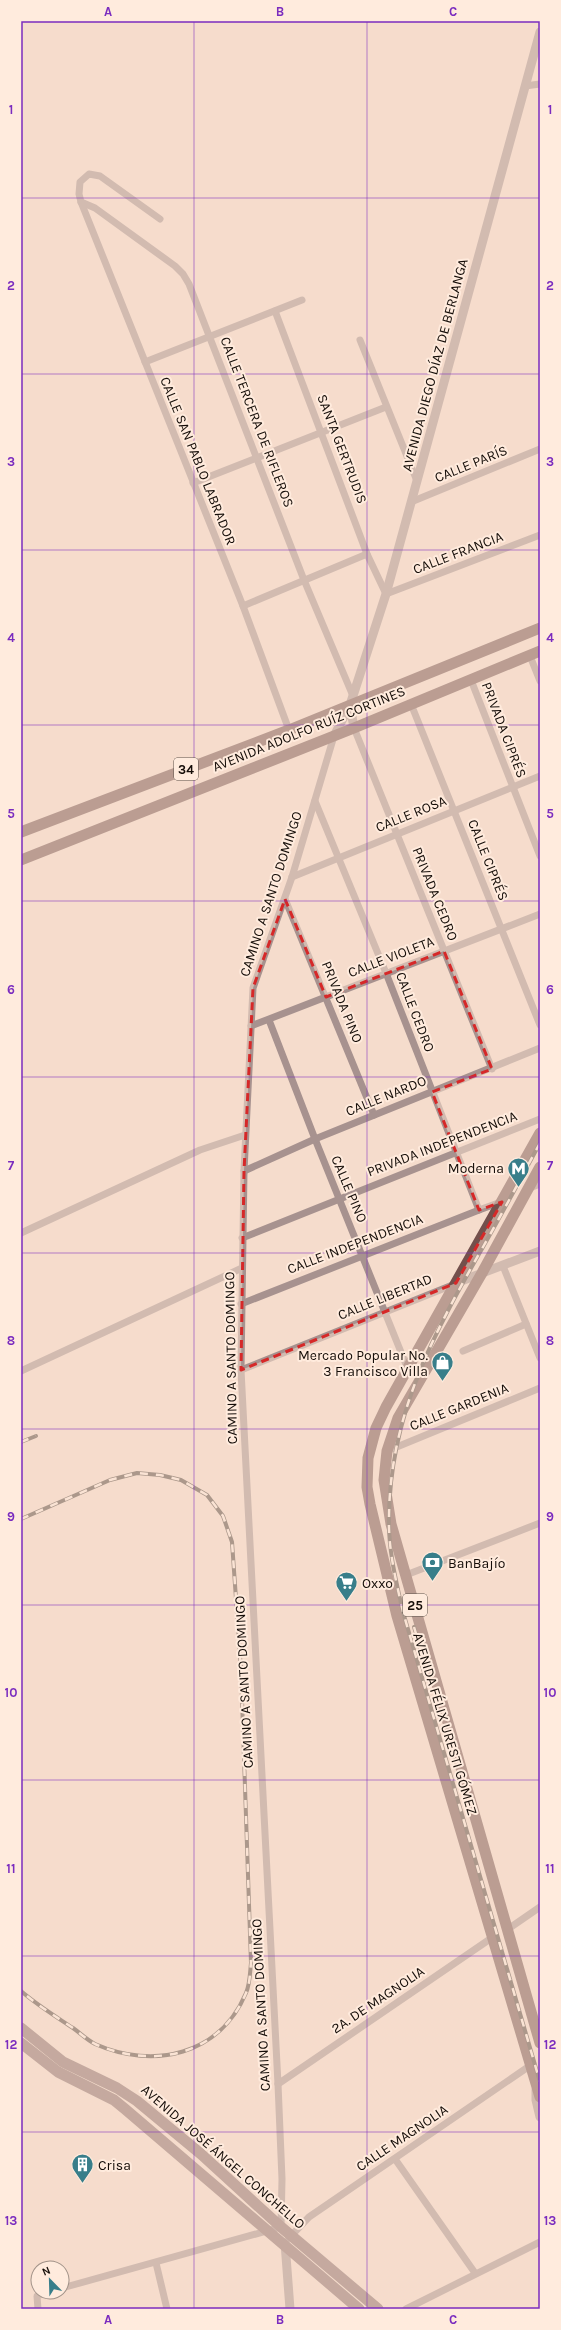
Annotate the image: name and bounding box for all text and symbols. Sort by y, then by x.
text: A [104,4,112,19]
text: B [276,4,284,19]
text: C [449,4,457,19]
text: 1 [9,102,13,117]
text: 1 [548,102,552,117]
street label: AVENIDA DIEGO DÍAZ DE BERLANGA [397,257,472,473]
text: 2 [7,278,15,293]
text: 2 [546,278,554,293]
street label: CALLE TERCERA DE RIFLEROS [217,334,297,510]
street label: CALLE SAN PABLO LABRADOR [156,374,240,548]
street label: SANTA GERTRUDIS [313,392,371,506]
street label: CALLE PARÍS [432,441,510,486]
text: 3 [7,454,15,469]
text: 3 [546,454,554,469]
street label: CALLE FRANCIA [411,528,505,578]
text: 4 [7,630,15,645]
text: 4 [546,630,554,645]
street label: PRIVADA CIPRÉS [478,679,531,780]
street label: AVENIDA ADOLFO RUÍZ CORTINES [210,682,408,776]
road number: 34 [174,758,198,780]
street label: CALLE ROSA [373,792,449,836]
text: 5 [7,806,15,821]
text: 5 [546,806,554,821]
street label: CAMINO A SANTO DOMINGO [236,809,306,979]
street label: CALLE CIPRÉS [464,817,513,903]
street label: PRIVADA CEDRO [408,845,462,943]
street label: CALLE VIOLETA [346,933,436,981]
street label: PRIVADA PINO [318,959,366,1045]
street label: CALLE CEDRO [392,970,438,1054]
text: 6 [7,982,15,997]
text: 6 [546,982,554,997]
street label: CALLE NARDO [343,1072,429,1120]
street label: PRIVADA INDEPENDENCIA [365,1108,519,1180]
street label: CALLE PINO [327,1153,371,1225]
metro station icon: Moderna [506,1155,532,1188]
text: 7 [8,1158,15,1173]
text: 7 [547,1158,554,1173]
place label: Moderna [448,1160,504,1177]
street label: CALLE INDEPENDENCIA [285,1210,425,1278]
street label: CALLE LIBERTAD [335,1270,435,1324]
street label: CAMINO A SANTO DOMINGO [221,1271,241,1445]
text: 8 [7,1333,15,1348]
text: 8 [546,1333,554,1348]
place label: Mercado Popular No. 3 Francisco Villa [298,1347,429,1380]
shop icon: Mercado Popular No. 3 Francisco Villa [430,1350,456,1383]
street label: CALLE GARDENIA [407,1379,511,1435]
text: 9 [7,1509,15,1524]
text: 9 [546,1509,554,1524]
bank icon: BanBajío [420,1550,446,1583]
place label: BanBajío [448,1555,505,1572]
supermarket icon: Oxxo [334,1570,360,1603]
place label: Oxxo [362,1575,393,1592]
road number: 25 [403,1594,427,1616]
street label: CAMINO A SANTO DOMINGO [231,1595,257,1769]
street label: AVENIDA FÉLIX URESTI GÓMEZ [409,1630,482,1817]
text: 10 [5,1685,17,1700]
text: 10 [544,1685,556,1700]
text: 11 [6,1861,16,1876]
text: 11 [545,1861,555,1876]
street label: CAMINO A SANTO DOMINGO [248,1918,274,2092]
street label: 2A. DE MAGNOLIA [328,1963,428,2037]
text: 12 [5,2037,17,2052]
text: 12 [544,2037,556,2052]
street label: AVENIDA JOSÉ ÁNGEL CONCHELLO [138,2081,309,2233]
street label: CALLE MAGNOLIA [353,2101,451,2175]
building icon: Crisa [69,2152,95,2185]
place label: Crisa [98,2157,131,2174]
text: 13 [5,2213,17,2228]
text: 13 [544,2213,556,2228]
north arrow [30,2260,70,2300]
text: N [40,2264,52,2279]
text: A [104,2312,112,2327]
text: B [276,2312,284,2327]
text: C [449,2312,457,2327]

